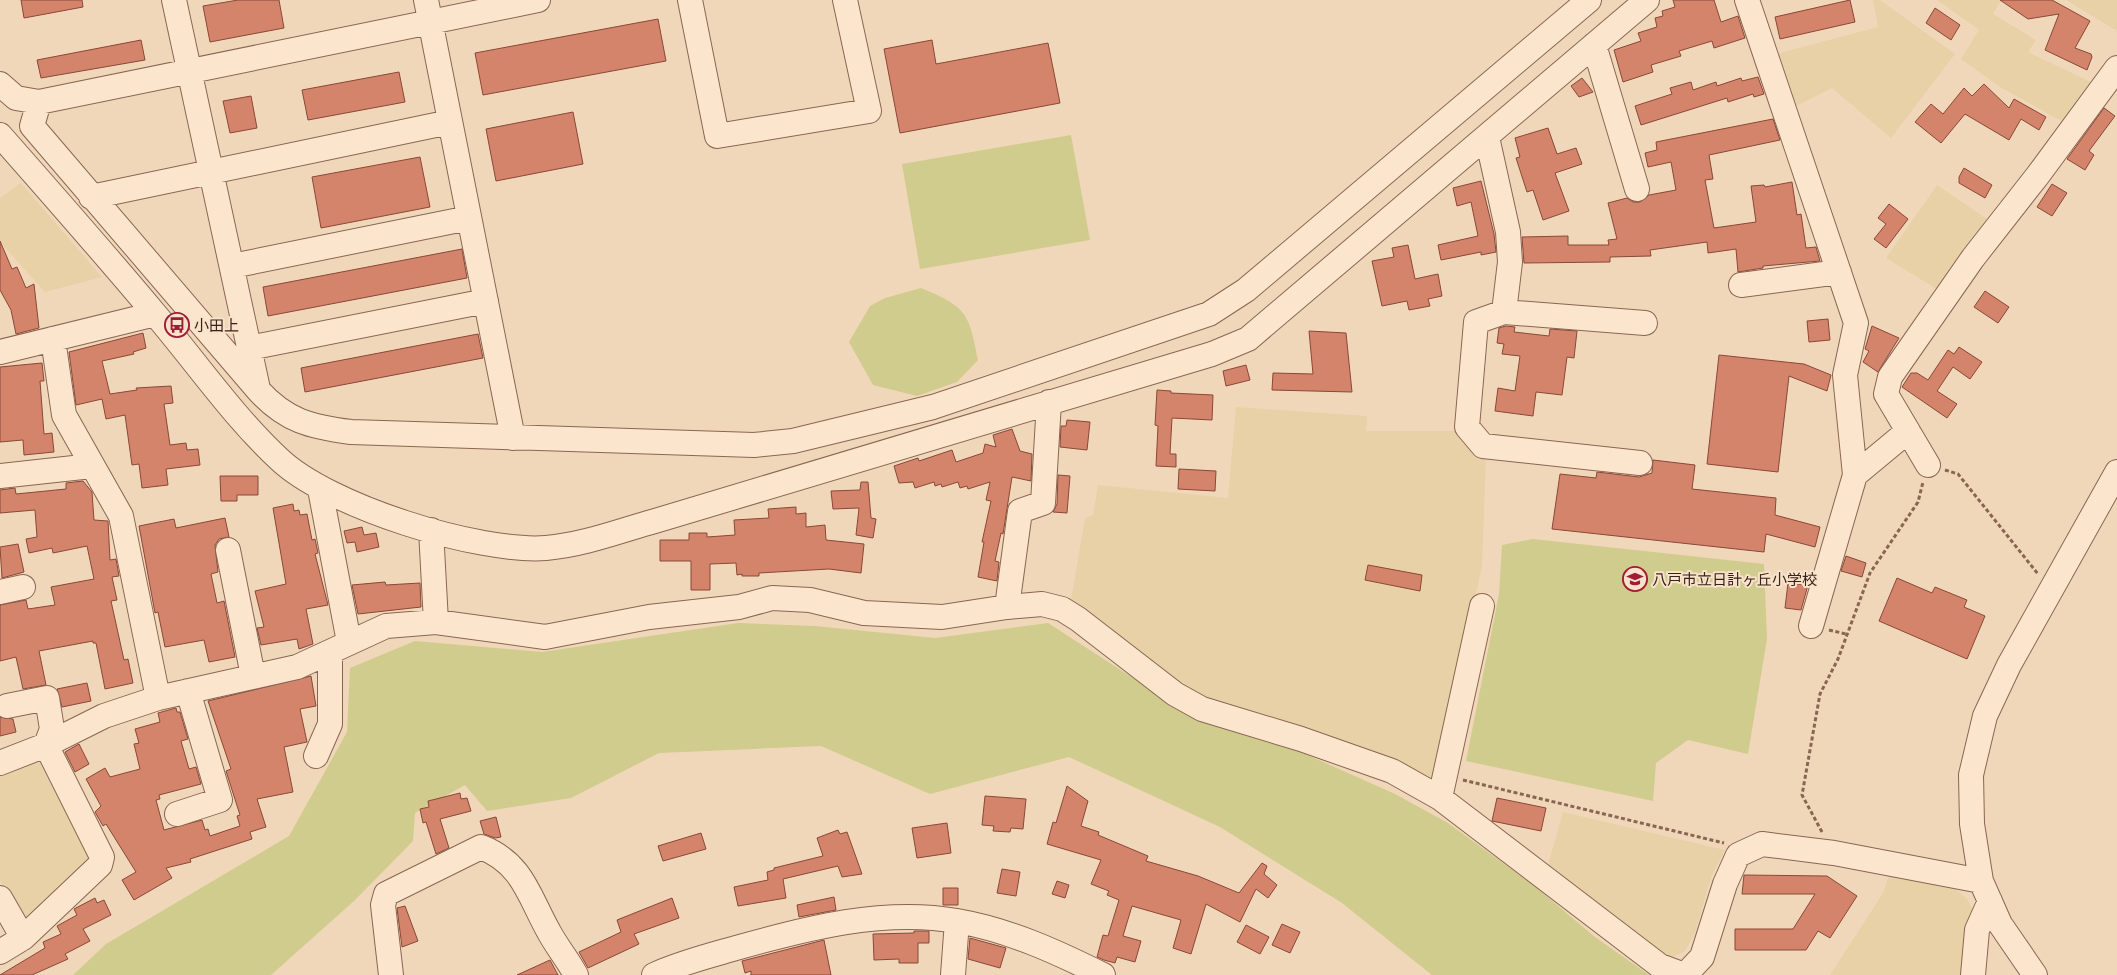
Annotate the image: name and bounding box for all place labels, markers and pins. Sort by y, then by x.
bus stop icon: 小田上 [164,312,190,338]
place label: 小田上 [194,316,239,335]
school or university icon: 八戸市立日計ヶ丘小学校 [1622,566,1648,592]
place label: 八戸市立日計ヶ丘小学校 [1652,570,1817,589]

